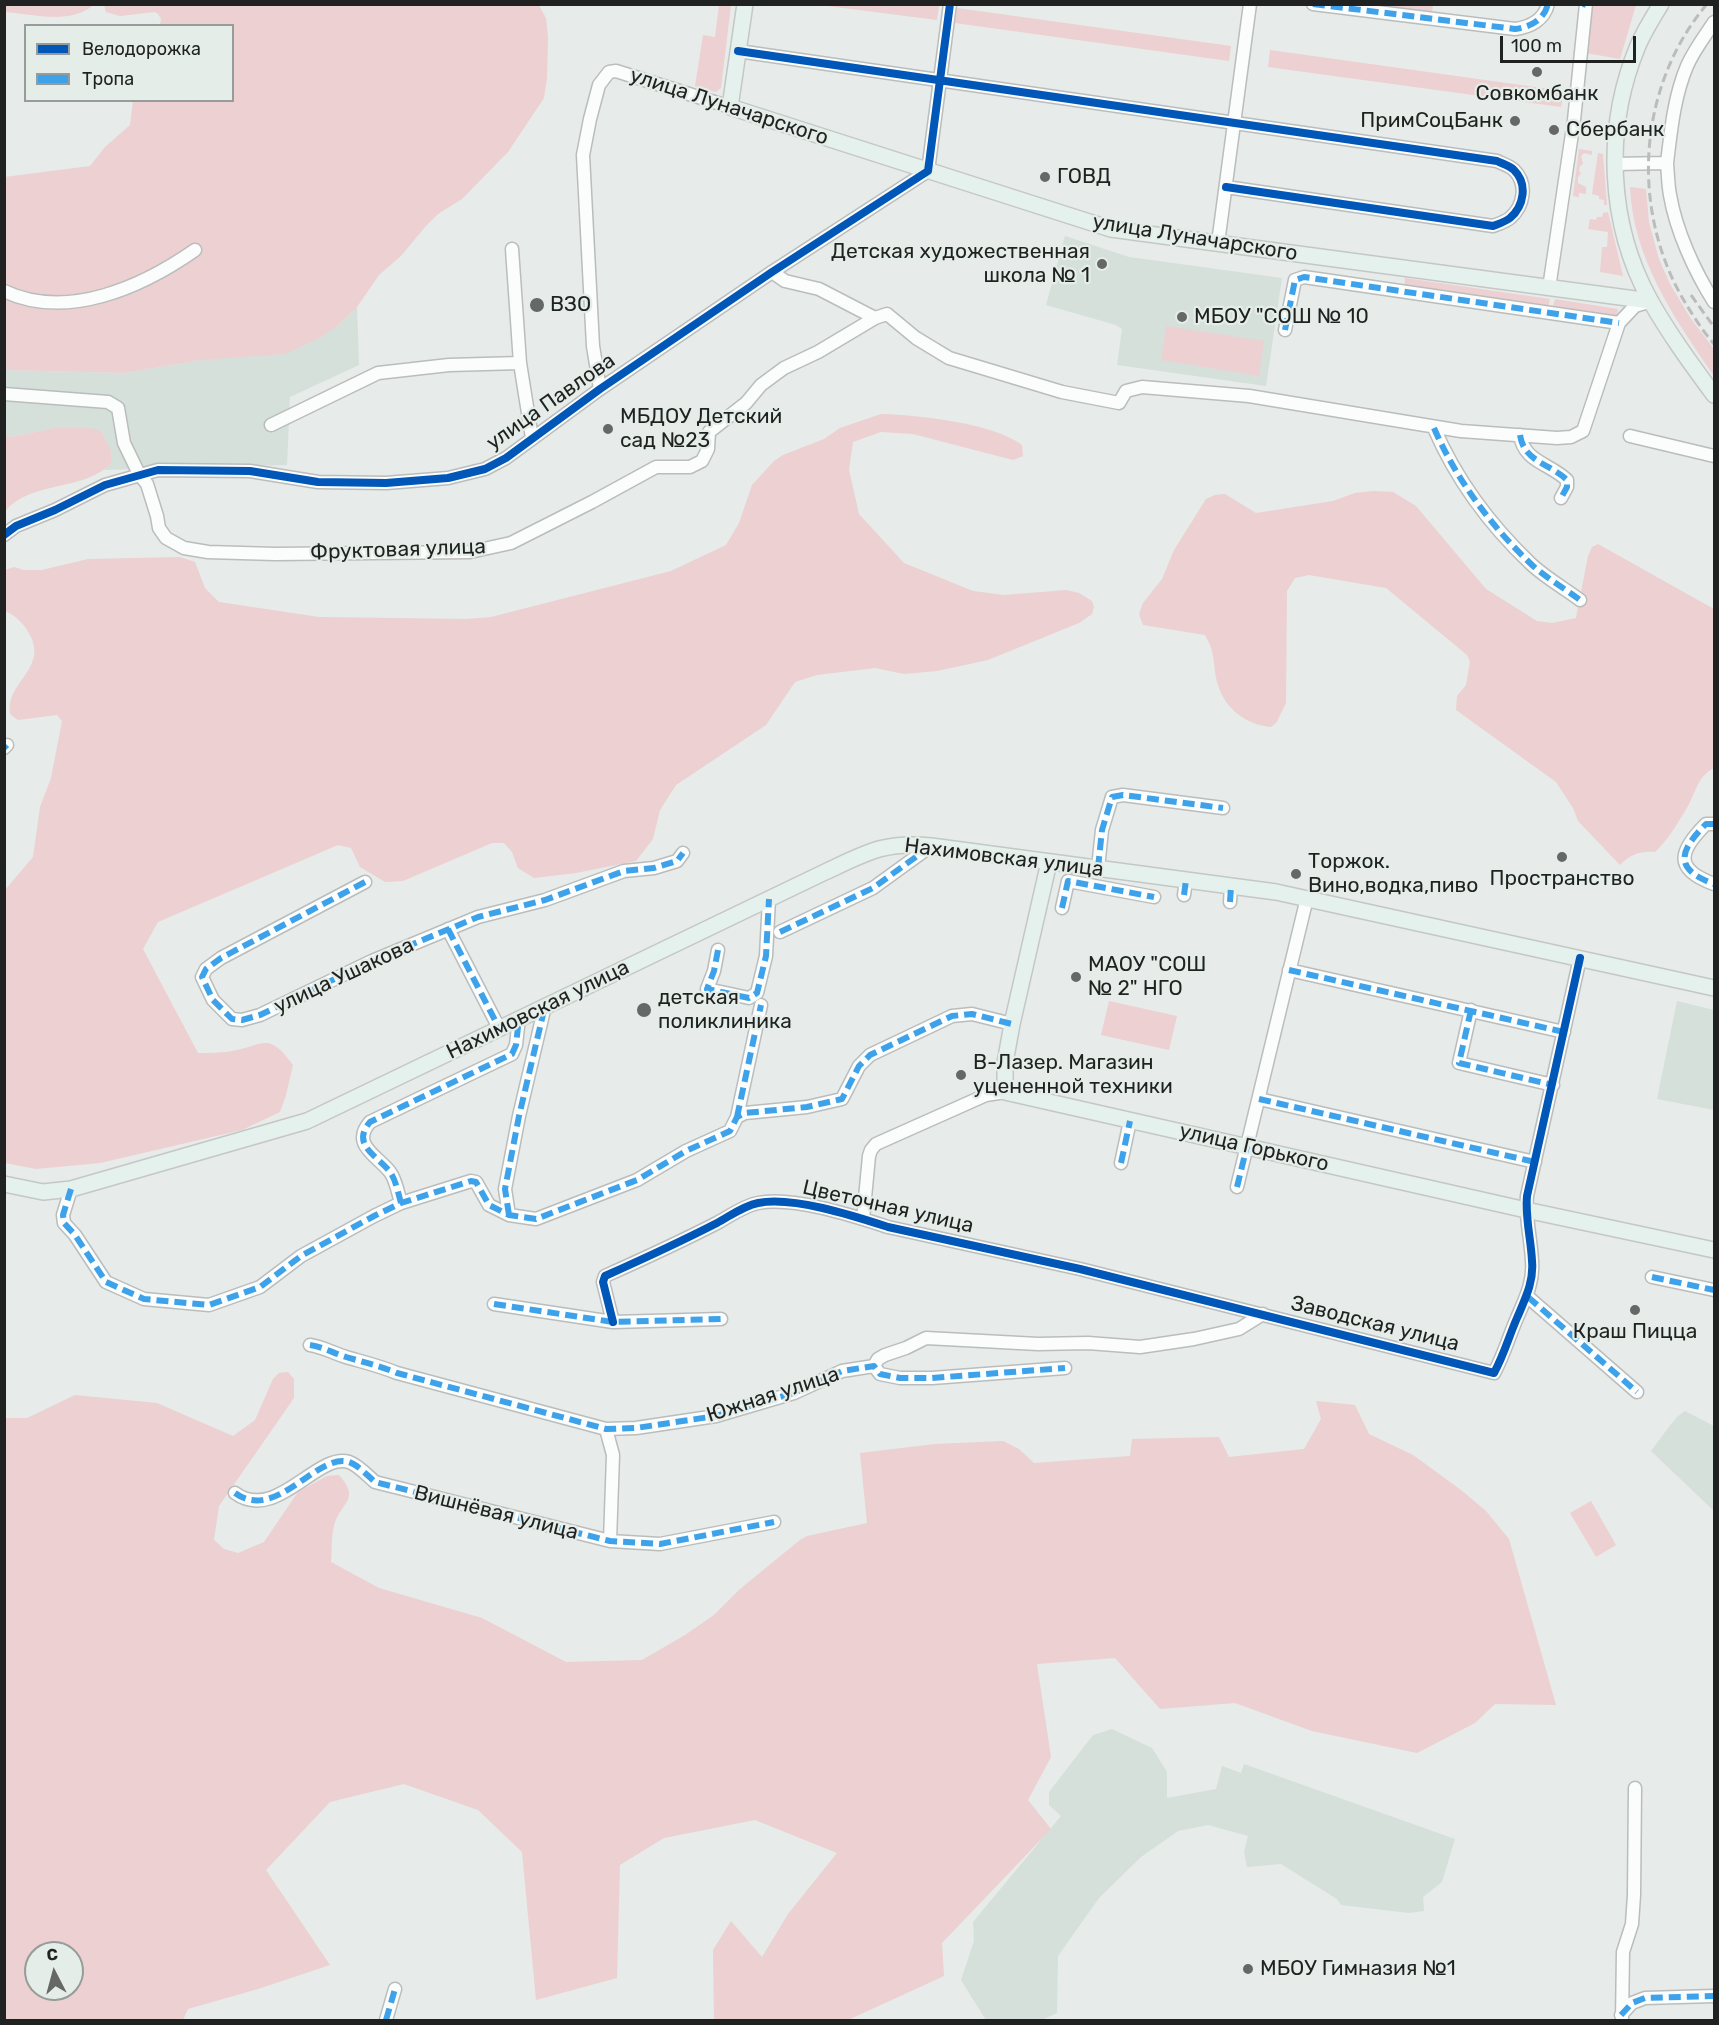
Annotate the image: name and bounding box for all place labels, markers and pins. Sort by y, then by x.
marker: Совкомбанк [1530,65,1544,79]
place label: Совкомбанк [1476,81,1598,107]
place label: ПримСоцБанк [1360,108,1503,134]
marker: ПримСоцБанк [1508,114,1522,128]
place label: Сбербанк [1566,117,1664,143]
marker: Сбербанк [1547,123,1561,137]
place label: ГОВД [1057,164,1111,190]
marker: ГОВД [1038,170,1052,184]
place label: Детская художественная школа № 1 [831,239,1090,289]
marker: Детская художественная школа № 1 [1095,257,1109,271]
place label: ВЗО [550,292,591,318]
marker: ВЗО [528,296,546,314]
place label: МБОУ "СОШ № 10 [1194,304,1369,330]
marker: МБОУ "СОШ № 10 [1175,310,1189,324]
place label: МБДОУ Детский сад №23 [620,404,782,454]
marker: МБДОУ Детский сад №23 [601,422,615,436]
place label: Торжок. Вино,водка,пиво [1308,849,1478,899]
marker: Пространство [1555,850,1569,864]
place label: Пространство [1490,866,1634,892]
marker: Торжок. Вино,водка,пиво [1289,867,1303,881]
place label: МАОУ "СОШ № 2" НГО [1088,952,1206,1002]
marker: МАОУ "СОШ № 2" НГО [1069,970,1083,984]
place label: детская поликлиника [658,985,792,1035]
marker: детская поликлиника [635,1001,653,1019]
place label: В-Лазер. Магазин уцененной техники [973,1050,1173,1100]
marker: В-Лазер. Магазин уцененной техники [954,1068,968,1082]
marker: Краш Пицца [1628,1303,1642,1317]
place label: Краш Пицца [1573,1319,1697,1345]
place label: МБОУ Гимназия №1 [1260,1956,1456,1982]
marker: МБОУ Гимназия №1 [1241,1962,1255,1976]

